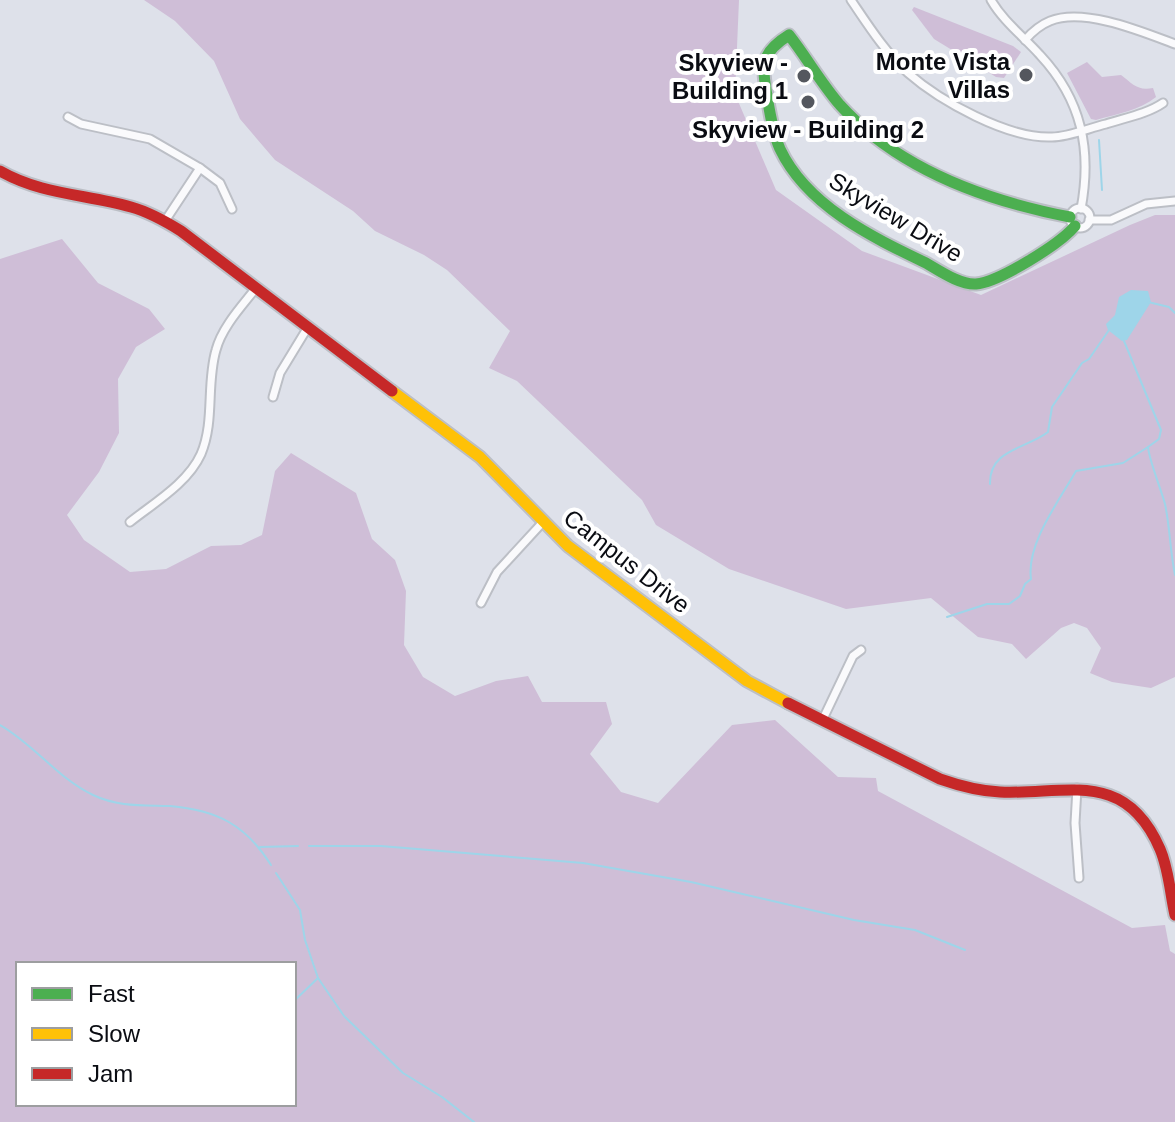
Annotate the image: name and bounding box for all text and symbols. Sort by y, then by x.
place label: Monte Vista Villas [876,48,1011,103]
place label: Skyview - Building 1 [672,49,788,104]
marker: Monte Vista Villas [1017,66,1035,84]
marker: Skyview - Building 1 [795,67,813,85]
marker: Skyview - Building 2 [799,93,817,111]
place label: Skyview - Building 2 [692,116,924,143]
street label: Skyview Drive [824,167,968,267]
street label: Campus Drive [559,504,695,618]
legend [16,962,296,1106]
text: Fast [88,980,135,1007]
text: Slow [88,1020,141,1047]
text: Jam [88,1060,133,1087]

